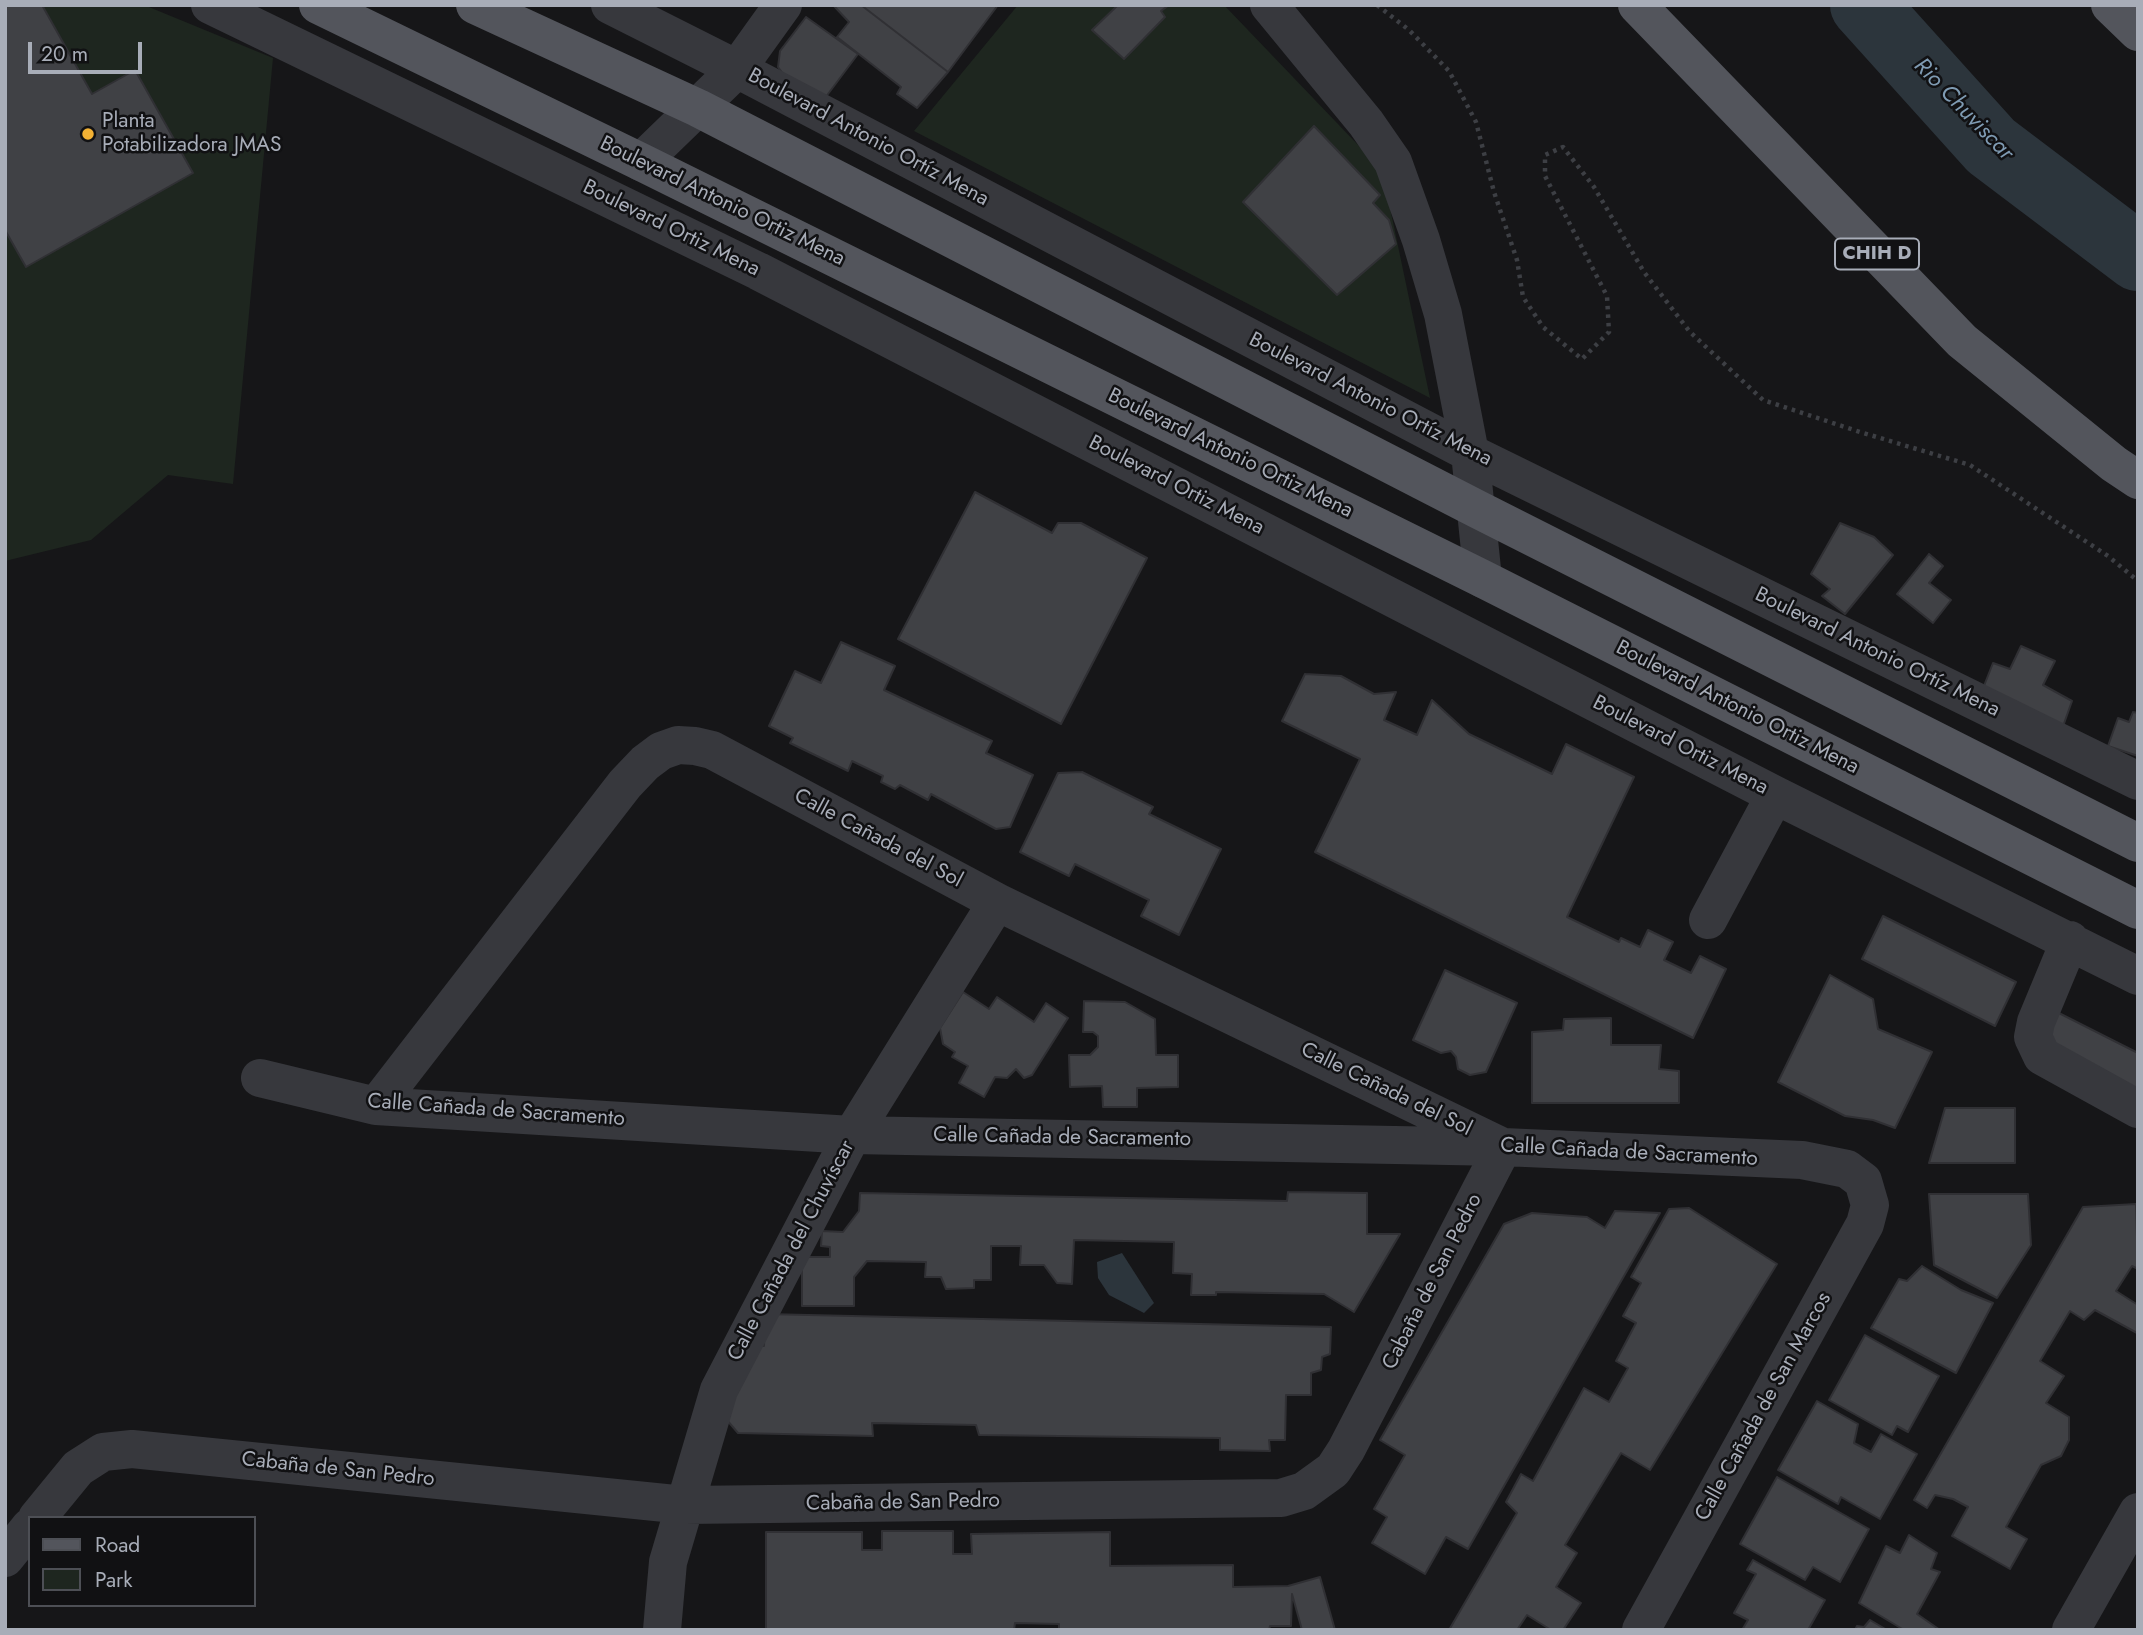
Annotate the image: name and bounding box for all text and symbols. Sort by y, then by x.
scale bar [32,28,145,72]
text: 20 m [41,39,88,69]
water label: Rio Chuviscar [1907,53,2019,167]
street label: Boulevard Antonio Ortíz Mena [743,64,993,212]
place label: Planta Potabilizadora JMAS [102,109,281,159]
marker: Planta Potabilizadora JMAS [80,126,96,142]
street label: Boulevard Antonio Ortiz Mena [595,132,849,272]
street label: Boulevard Ortiz Mena [578,175,764,283]
road number: CHIH D [1835,238,1919,270]
street label: Boulevard Antonio Ortíz Mena [1244,328,1496,472]
street label: Boulevard Antonio Ortiz Mena [1103,384,1357,524]
street label: Boulevard Ortiz Mena [1084,431,1268,541]
street label: Boulevard Antonio Ortíz Mena [1750,583,2004,723]
street label: Boulevard Antonio Ortiz Mena [1611,636,1863,780]
street label: Boulevard Ortiz Mena [1588,691,1772,801]
street label: Calle Cañada del Sol [790,784,966,894]
street label: Calle Cañada del Sol [1296,1038,1476,1142]
street label: Calle Cañada de Sacramento [366,1089,626,1133]
street label: Calle Cañada de Sacramento [933,1123,1191,1153]
street label: Calle Cañada de Sacramento [1500,1134,1758,1172]
street label: Calle Cañada del Chuvíscar [723,1136,861,1366]
street label: Cabaña de San Pedro [1378,1190,1488,1374]
street label: Calle Cañada de San Marcos [1691,1288,1837,1526]
street label: Cabaña de San Pedro [240,1447,436,1493]
street label: Cabaña de San Pedro [806,1489,1000,1517]
legend [28,1516,256,1607]
text: Road [95,1530,140,1560]
text: Park [95,1565,132,1595]

